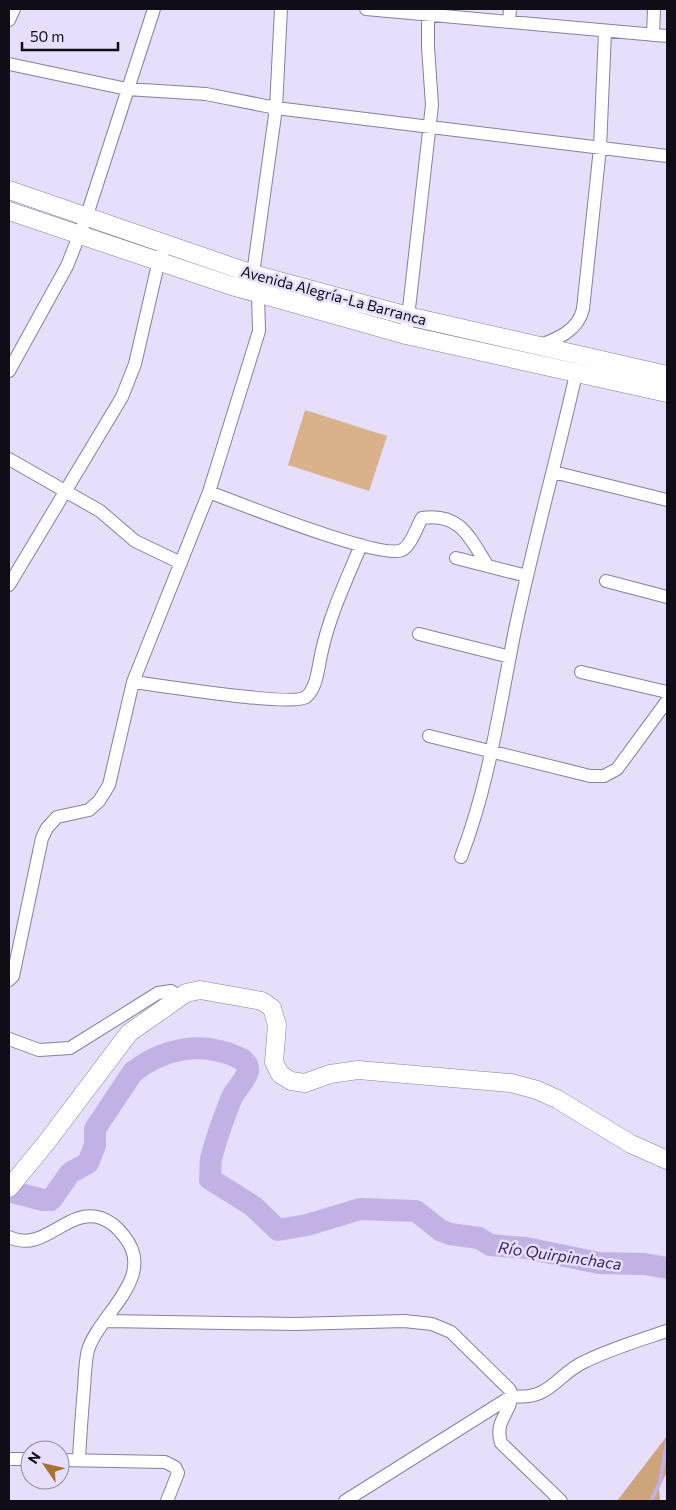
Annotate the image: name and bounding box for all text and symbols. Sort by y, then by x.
scale bar [22,20,119,52]
text: 50 m [30,27,64,45]
street label: Avenida Alegría-La Barranca [239,262,429,328]
water label: Río Quirpinchaca [497,1237,623,1273]
north arrow [20,1440,70,1490]
text: N [24,1448,44,1467]

